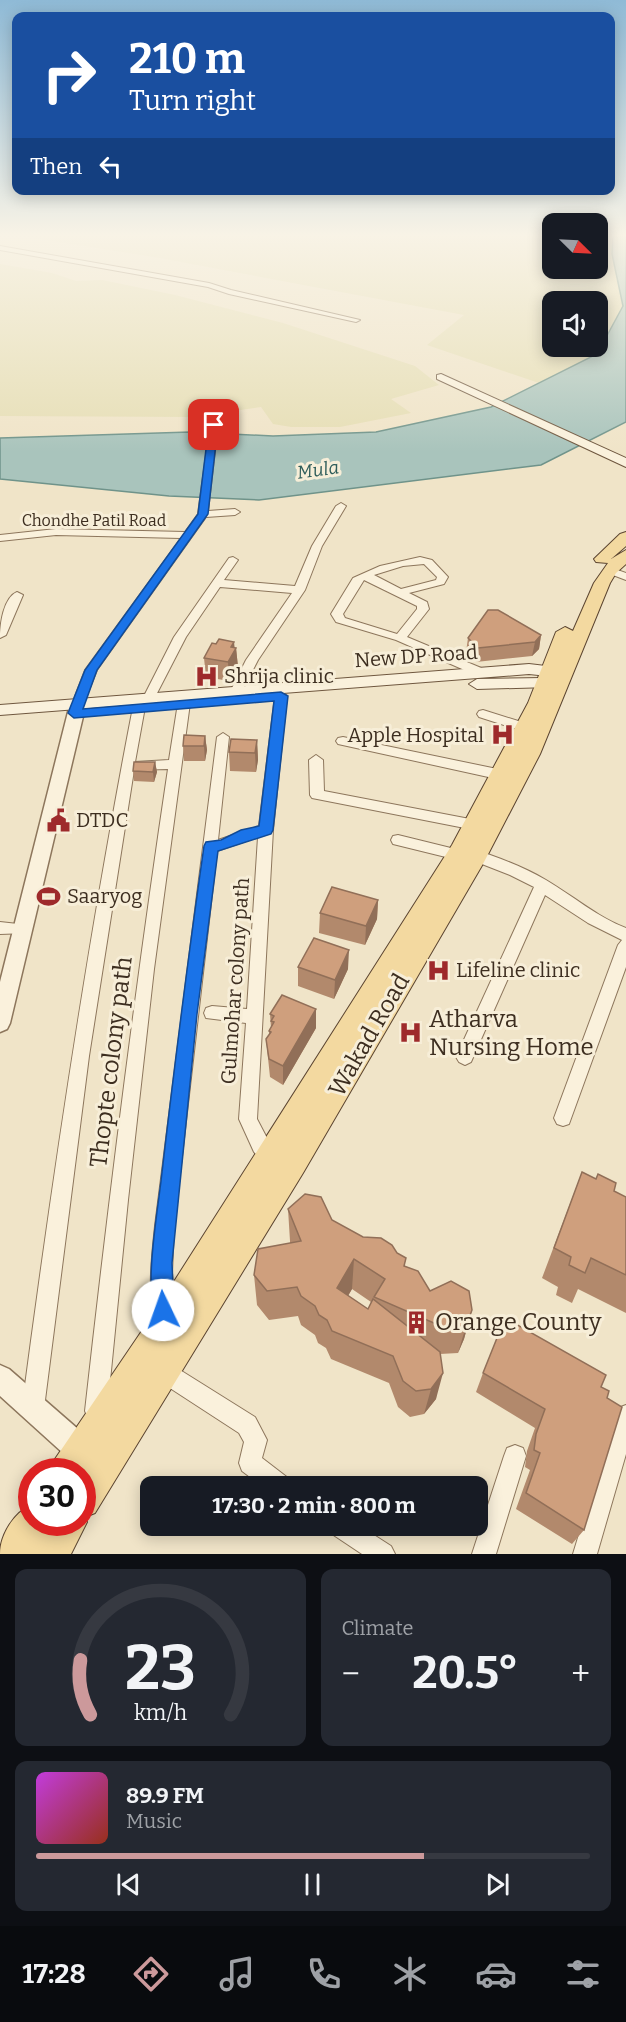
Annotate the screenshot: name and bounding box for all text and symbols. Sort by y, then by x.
text: 210 m [129,34,245,84]
icon: right [30,36,108,114]
text: Turn right [129,85,256,117]
icon: left [94,150,127,183]
text: Then [30,153,82,180]
north arrow [542,213,608,279]
map controls [542,213,608,357]
button: sound [542,291,608,357]
pin [188,399,239,450]
icon: arrive [197,408,230,441]
water label: Mula [296,456,340,484]
street label: Chondhe Patil Road [22,511,167,530]
street label: New DP Road [354,640,479,672]
hospital icon: Shrija clinic [193,663,219,689]
place label: Shrija clinic [224,664,334,689]
hospital icon: Apple Hospital [489,722,515,748]
place label: Apple Hospital [347,723,484,747]
public building icon: DTDC [45,807,71,833]
place label: DTDC [76,808,128,832]
street label: Gulmohar colony path [216,876,254,1085]
sports icon: Saaryog [36,883,62,909]
place label: Saaryog [67,884,142,908]
street label: Thopte colony path [84,955,138,1169]
hospital icon: Lifeline clinic [425,957,451,983]
place label: Lifeline clinic [456,958,580,982]
street label: Wakad Road [323,969,415,1101]
place label: Atharva Nursing Home [429,1005,594,1061]
hospital icon: Atharva Nursing Home [398,1020,424,1046]
position arrow [131,1278,195,1342]
place label: Orange County [435,1308,602,1336]
building icon: Orange County [404,1309,430,1335]
speed limit sign: 30 [18,1458,96,1536]
text: 17:30 · 2 min · 800 m [212,1492,416,1519]
text: Climate [342,1616,413,1640]
text: 23 [125,1631,196,1706]
text: 20.5° [412,1646,519,1700]
text: − [342,1654,360,1694]
text: + [571,1654,590,1694]
text: km/h [134,1700,187,1726]
text: 89.9 FM [126,1782,204,1809]
text: Music [126,1809,182,1833]
icon: previous [112,1868,145,1901]
icon: pause [296,1868,329,1901]
icon: next [481,1868,514,1901]
icon: directions [130,1953,172,1995]
icon: music [216,1953,258,1995]
icon: phone [303,1953,345,1995]
icon: climate [389,1953,431,1995]
icon: car [475,1953,517,1995]
icon: filters [562,1953,604,1995]
text: 17:28 [22,1958,86,1990]

